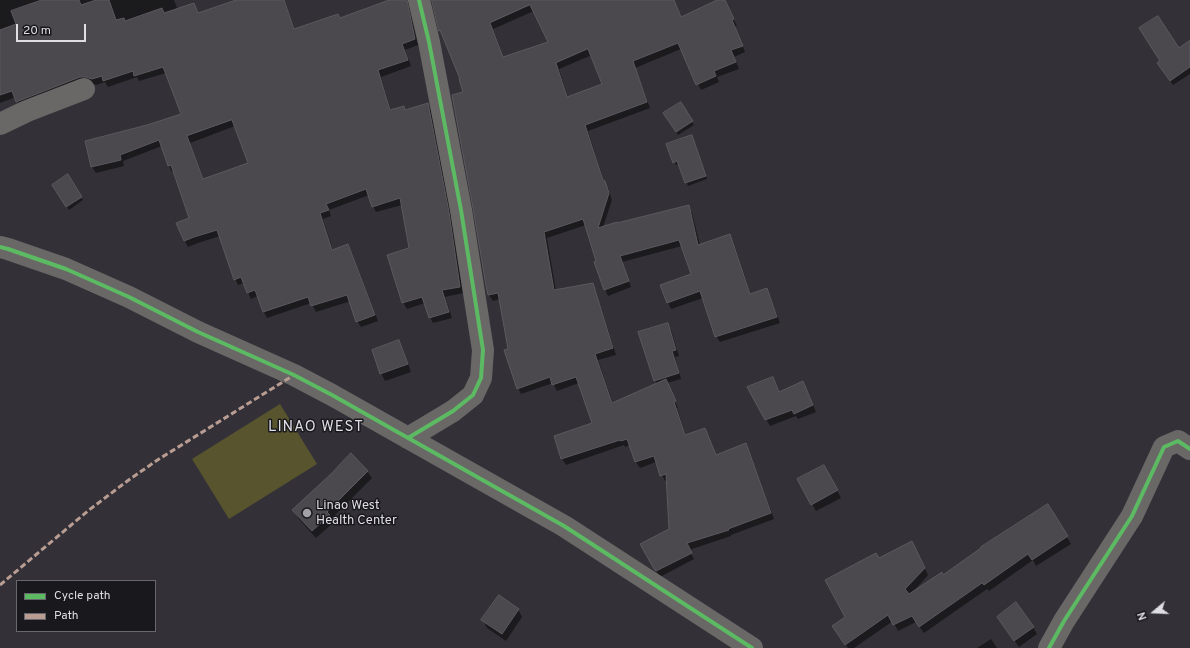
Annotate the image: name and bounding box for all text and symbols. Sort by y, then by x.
scale bar [18,16,88,42]
text: 20 m [23,23,51,39]
district label: LINAO WEST [268,419,364,437]
place label: Linao West Health Center [316,498,397,529]
marker: Linao West Health Center [301,507,313,519]
legend [16,580,156,632]
text: Cycle path [54,588,111,604]
north arrow [1134,592,1174,632]
text: Path [54,608,79,624]
text: N [1135,610,1151,622]

